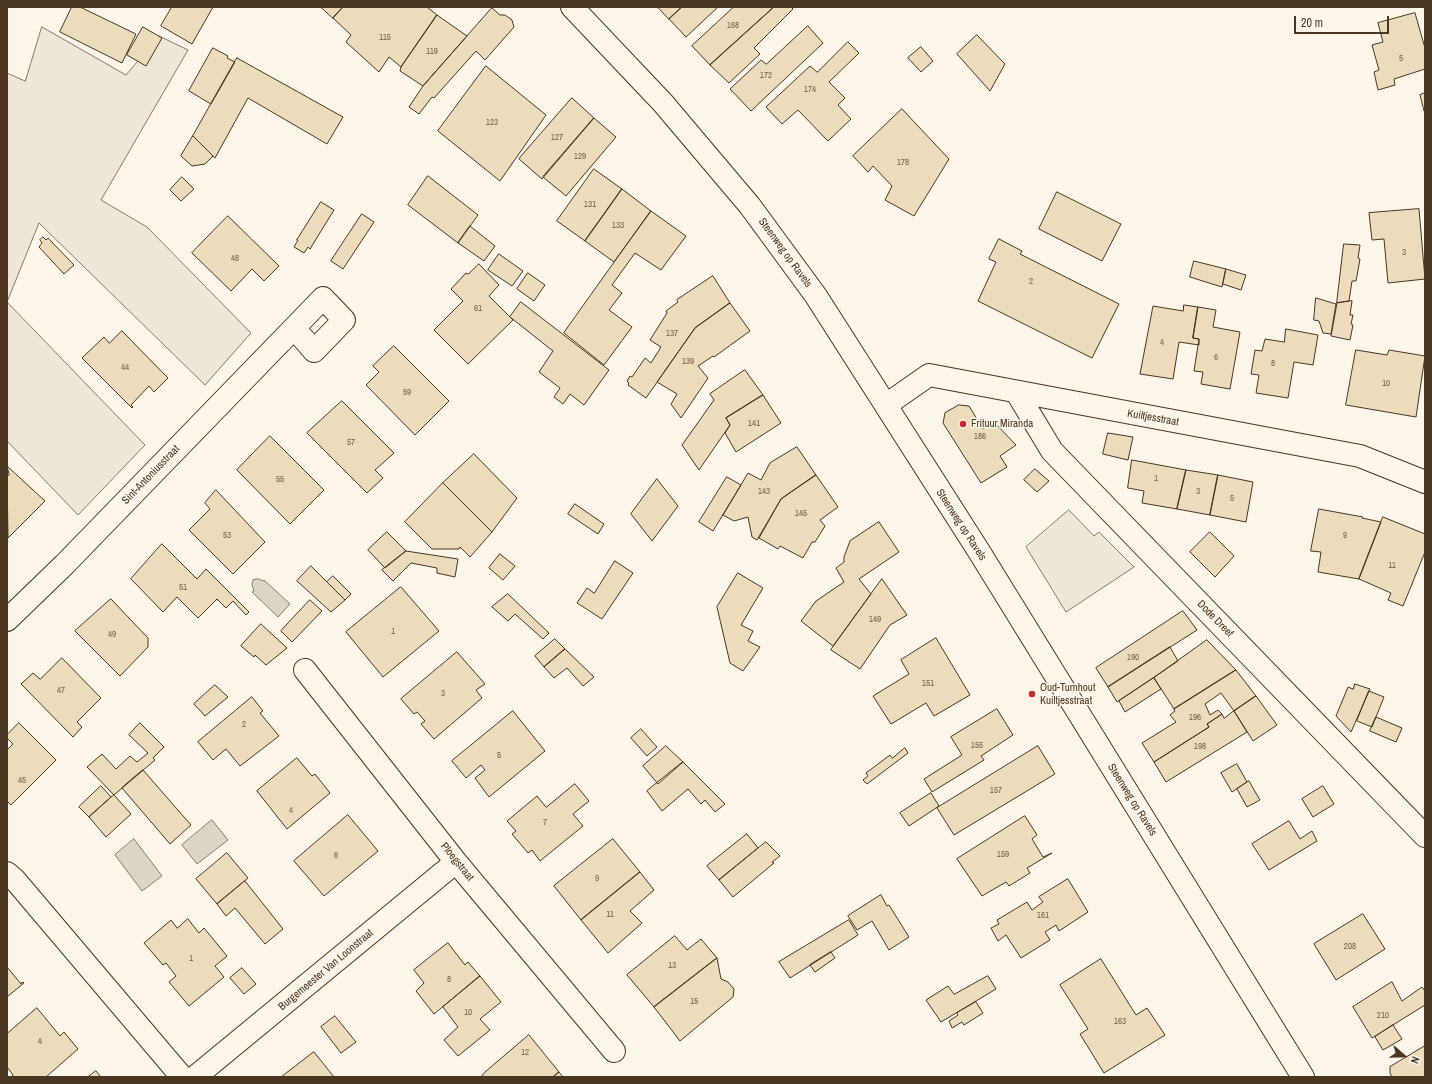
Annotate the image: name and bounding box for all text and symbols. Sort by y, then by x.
scale bar [1296,8,1391,34]
text: 20 m [1301,15,1323,31]
house number: 168 [727,21,739,31]
house number: 115 [379,33,391,43]
house number: 119 [426,47,438,57]
house number: 5 [1399,54,1403,64]
house number: 172 [760,71,772,81]
house number: 174 [804,85,816,95]
house number: 123 [486,118,498,128]
house number: 127 [551,133,563,143]
house number: 129 [574,152,586,162]
house number: 178 [897,158,909,168]
house number: 131 [584,200,596,210]
street label: Steenweg op Ravels [755,216,815,290]
house number: 133 [612,221,624,231]
house number: 3 [1402,248,1406,258]
house number: 48 [231,254,239,264]
house number: 2 [1029,277,1033,287]
house number: 61 [474,304,482,314]
house number: 137 [666,329,678,339]
house number: 4 [1160,338,1164,348]
house number: 6 [1214,353,1218,363]
house number: 139 [682,357,694,367]
house number: 8 [1271,359,1275,369]
house number: 44 [121,363,129,373]
house number: 10 [1382,379,1390,389]
house number: 59 [403,388,411,398]
street label: Kuiltjesstraat [1126,407,1180,429]
place label: Frituur Miranda [971,417,1033,431]
house number: 141 [748,419,760,429]
marker: Frituur Miranda [958,419,968,429]
house number: 186 [974,432,986,442]
house number: 57 [347,438,355,448]
street label: Sint-Antoniusstraat [119,443,183,507]
house number: 1 [1154,474,1158,484]
house number: 55 [276,475,284,485]
house number: 143 [758,487,770,497]
street label: Steenweg op Ravels [933,487,989,563]
house number: 3 [1196,487,1200,497]
house number: 5 [1230,494,1234,504]
house number: 145 [795,509,807,519]
house number: 53 [223,531,231,541]
house number: 9 [1343,531,1347,541]
house number: 11 [1388,561,1396,571]
house number: 51 [179,583,187,593]
street label: Dode Dreef [1194,598,1236,640]
house number: 149 [869,615,881,625]
house number: 1 [391,627,395,637]
house number: 49 [108,630,116,640]
house number: 190 [1127,653,1139,663]
house number: 151 [922,679,934,689]
place label: Oud-Turnhout Kuiltjesstraat [1040,681,1095,707]
house number: 47 [57,686,65,696]
house number: 3 [441,689,445,699]
marker: Oud-Turnhout Kuiltjesstraat [1027,689,1037,699]
house number: 196 [1189,713,1201,723]
house number: 2 [242,720,246,730]
house number: 155 [971,741,983,751]
house number: 198 [1194,742,1206,752]
house number: 5 [497,751,501,761]
street label: Steenweg op Ravels [1104,761,1160,839]
house number: 45 [18,776,26,786]
house number: 157 [990,786,1002,796]
house number: 4 [289,806,293,816]
house number: 7 [543,818,547,828]
street label: Ploegstraat [438,840,476,884]
house number: 159 [997,850,1009,860]
house number: 6 [334,851,338,861]
house number: 9 [595,874,599,884]
house number: 11 [606,910,614,920]
house number: 161 [1037,911,1049,921]
street label: Burgemeester Van Loonstraat [276,926,376,1014]
house number: 208 [1344,942,1356,952]
house number: 1 [189,954,193,964]
house number: 13 [668,961,676,971]
house number: 8 [447,975,451,985]
house number: 15 [690,997,698,1007]
house number: 10 [464,1008,472,1018]
house number: 210 [1377,1011,1389,1021]
house number: 163 [1114,1017,1126,1027]
north arrow [1384,1036,1424,1076]
house number: 4 [38,1037,42,1047]
house number: 12 [521,1048,529,1058]
text: N [1408,1055,1423,1066]

